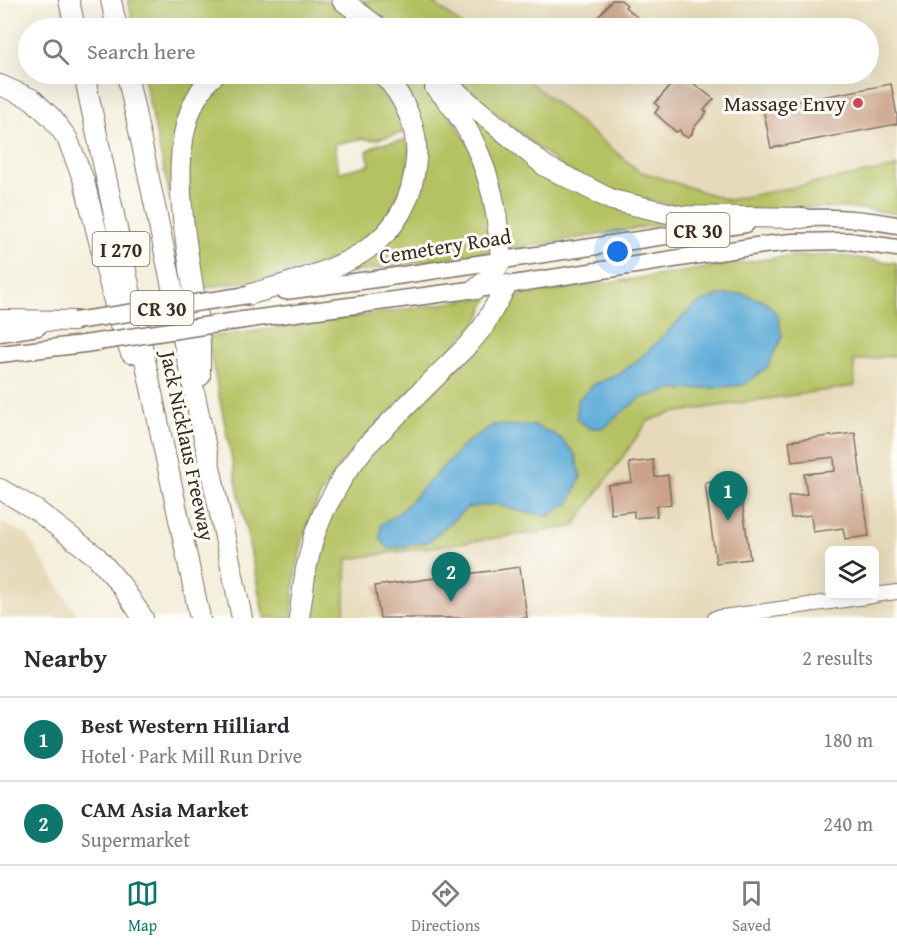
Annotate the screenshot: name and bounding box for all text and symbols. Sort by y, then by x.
search box [18,18,879,84]
icon: search [39,35,72,68]
text: Search here [87,35,196,67]
place label: Massage Envy [724,88,847,119]
marker: Massage Envy [851,96,865,110]
road number: CR 30 [666,213,730,247]
street label: Cemetery Road [377,220,514,272]
road number: I 270 [92,232,150,266]
your location [603,237,632,266]
road number: CR 30 [130,291,194,325]
street label: Jack Nicklaus Freeway [152,345,223,544]
pin: 1 [708,472,748,521]
map controls [825,546,879,600]
button: layers [825,546,879,600]
pin: 2 [432,552,470,602]
text: Nearby [24,638,107,677]
text: 2 results [802,643,873,672]
text: Best Western Hilliard [81,709,290,741]
text: 1 [38,725,49,754]
text: 180 m [823,725,873,754]
text: Hotel · Park Mill Run Drive [81,741,302,770]
text: CAM Asia Market [81,793,249,825]
text: 2 [38,809,49,838]
text: 240 m [823,809,873,838]
text: Supermarket [81,825,190,854]
tab: Map [126,877,159,937]
tab: Directions [411,877,480,937]
tab: Saved [732,877,771,937]

